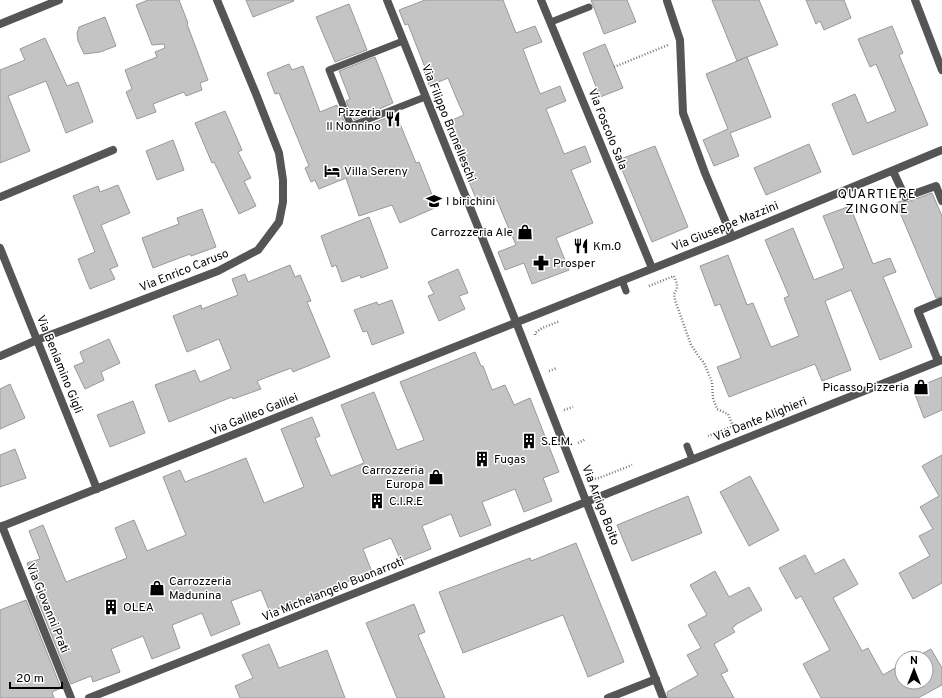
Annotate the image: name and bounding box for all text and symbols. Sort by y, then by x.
street label: Via Filippo Brunelleschi [417,62,479,185]
street label: Via Foscolo Sala [583,86,631,172]
place label: Pizzeria Il Nonnino [326,105,381,135]
restaurant icon: Pizzeria Il Nonnino [384,110,402,128]
hotel icon: Villa Sereny [323,162,341,180]
place label: Villa Sereny [344,164,408,180]
district label: QUARTIERE ZINGONE [837,187,917,218]
school or university icon: I birichini [425,192,443,210]
place label: I birichini [446,194,495,210]
street label: Via Giuseppe Mazzini [670,198,781,256]
shop icon: Carrozzeria Ale [516,223,534,241]
place label: Carrozzeria Ale [431,225,513,241]
restaurant icon: Km.0 [572,237,590,255]
place label: Km.0 [593,239,622,255]
street label: Via Enrico Caruso [137,246,232,296]
pharmacy icon: Prosper [532,254,550,272]
place label: Prosper [553,256,596,272]
street label: Via Beniamino Gigli [32,313,86,416]
shop icon: Picasso Pizzeria [912,378,930,396]
place label: Picasso Pizzeria [822,380,909,396]
street label: Via Galileo Galilei [208,390,301,440]
street label: Via Dante Alighieri [711,394,809,446]
building icon: S.E.M. [520,432,538,450]
place label: S.E.M. [541,434,573,450]
building icon: Fugas [473,450,491,468]
place label: Fugas [494,452,526,468]
place label: Carrozzeria Europa [362,463,424,493]
street label: Via Arrigo Boito [577,463,623,548]
shop icon: Carrozzeria Europa [427,468,445,486]
building icon: C.I.R.E [368,492,386,510]
place label: C.I.R.E [389,494,423,510]
street label: Via Michelangelo Buonarroti [260,554,407,626]
street label: Via Giovanni Prati [22,561,72,656]
place label: Carrozzeria Madunina [169,574,231,604]
shop icon: Carrozzeria Madunina [148,579,166,597]
building icon: OLEA [102,598,120,616]
place label: OLEA [123,600,154,616]
north arrow [894,650,934,690]
text: N [910,654,918,668]
scale bar [10,664,62,690]
text: 20 m [16,671,44,687]

